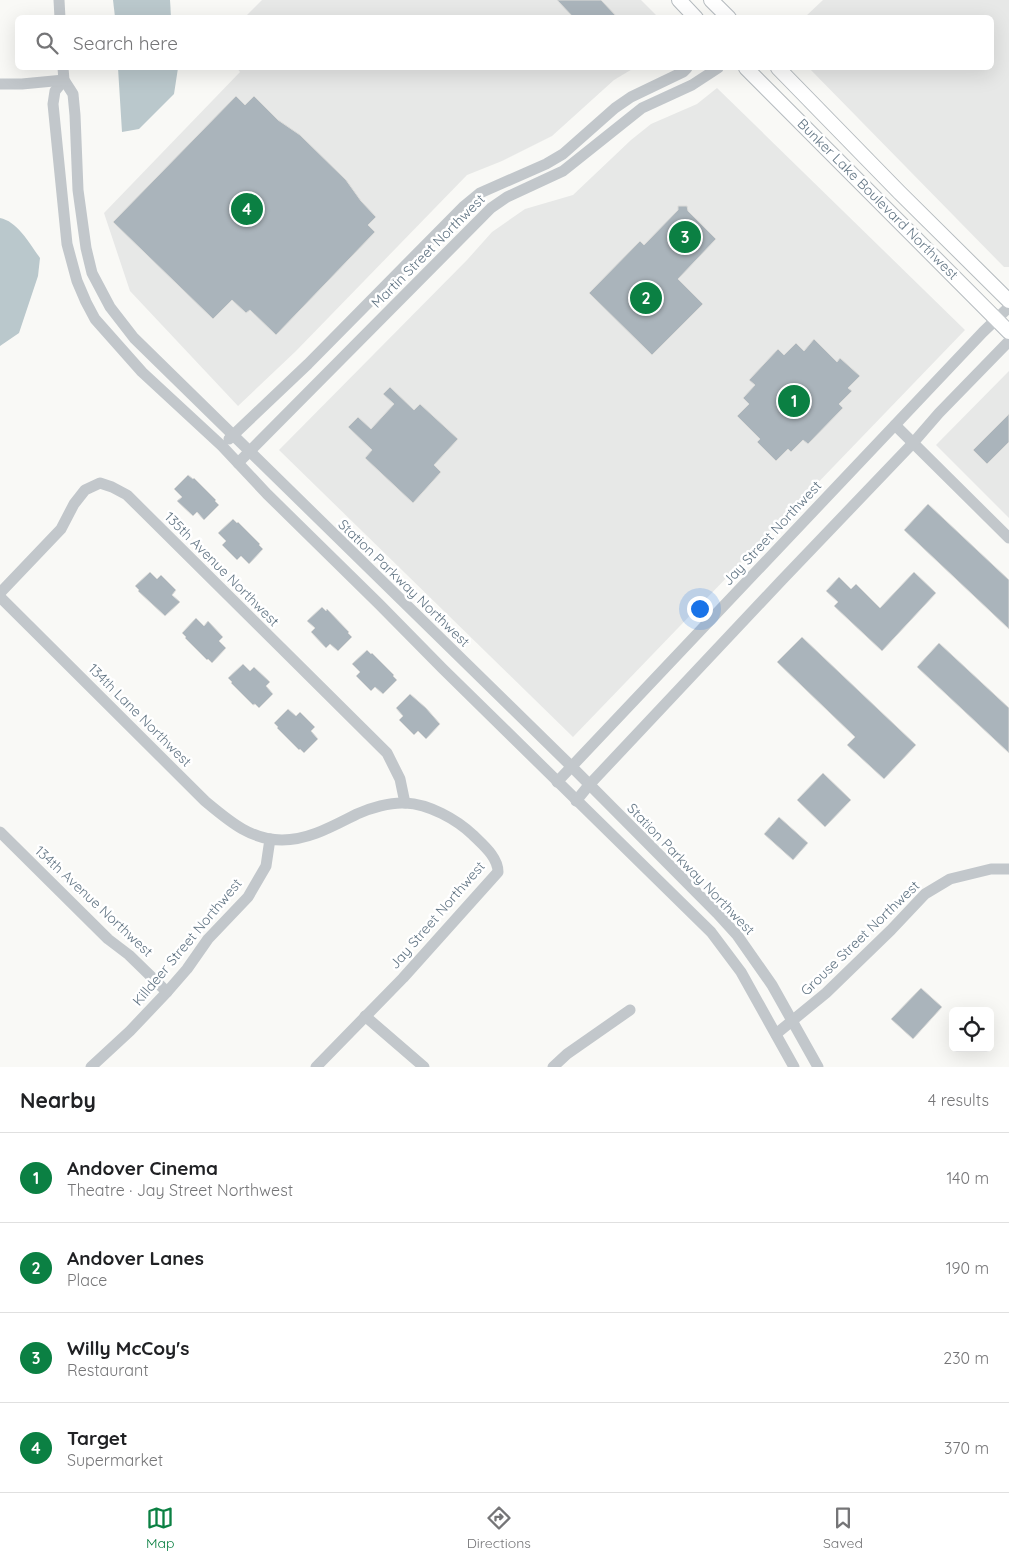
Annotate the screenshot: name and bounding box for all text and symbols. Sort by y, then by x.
search box [15,15,994,70]
icon: search [33,29,61,57]
text: Search here [73,31,178,55]
street label: Bunker Lake Boulevard Northwest [794,115,963,284]
pin: 4 [231,190,263,228]
street label: Martin Street Northwest [367,190,489,312]
pin: 3 [669,218,701,256]
pin: 2 [630,279,662,317]
pin: 1 [778,382,810,420]
street label: Jay Street Northwest [719,477,825,589]
street label: 135th Avenue Northwest [161,508,283,630]
street label: Station Parkway Northwest [334,515,474,651]
your location [687,596,713,622]
street label: 134th Lane Northwest [85,660,196,771]
street label: Station Parkway Northwest [623,799,759,939]
street label: 134th Avenue Northwest [31,842,157,960]
street label: Jay Street Northwest [385,857,489,973]
street label: Killdeer Street Northwest [128,874,246,1009]
street label: Grouse Street Northwest [797,876,923,999]
map controls [949,1007,994,1052]
button: locate [949,1007,994,1052]
text: Nearby [20,1087,96,1113]
text: 4 results [928,1090,989,1110]
text: Andover Cinema [67,1156,218,1180]
text: 1 [33,1168,39,1188]
text: 140 m [946,1168,989,1188]
text: Theatre · Jay Street Northwest [67,1180,293,1200]
text: Andover Lanes [67,1246,204,1270]
text: 2 [31,1258,41,1278]
text: 190 m [946,1258,989,1278]
text: Place [67,1270,107,1290]
text: Willy McCoy's [67,1336,189,1360]
text: 3 [32,1348,40,1368]
text: 230 m [943,1348,989,1368]
text: Restaurant [67,1360,149,1380]
text: Target [67,1426,128,1450]
text: 4 [31,1438,41,1458]
text: 370 m [944,1438,989,1458]
text: Supermarket [67,1450,163,1470]
tab: Map [146,1504,175,1552]
tab: Directions [467,1504,531,1552]
tab: Saved [823,1504,863,1552]

